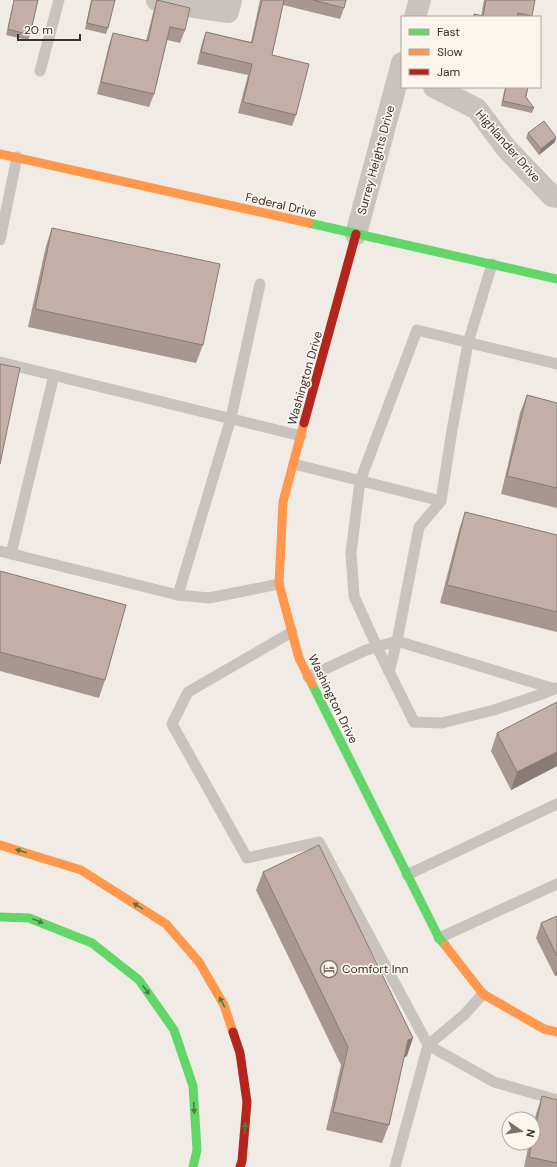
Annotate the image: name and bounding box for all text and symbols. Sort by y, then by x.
scale bar [18,16,80,42]
legend [401,16,541,88]
text: 20 m [24,22,53,38]
text: Fast [437,24,460,40]
text: Slow [437,44,463,60]
text: Jam [437,64,460,80]
street label: Surrey Heights Drive [354,103,398,217]
street label: Highlander Drive [472,106,544,186]
street label: Federal Drive [244,189,318,221]
street label: Washington Drive [284,329,326,427]
street label: Washington Drive [305,652,362,746]
one-way arrow [15,848,27,854]
one-way arrow [133,902,143,910]
one-way arrow [33,919,45,925]
hotel icon: Comfort Inn [319,959,339,979]
place label: Comfort Inn [342,961,408,977]
one-way arrow [142,985,150,996]
one-way arrow [219,996,225,1008]
one-way arrow [191,1102,198,1114]
north arrow [501,1111,541,1151]
one-way arrow [241,1122,248,1134]
text: N [523,1128,538,1139]

